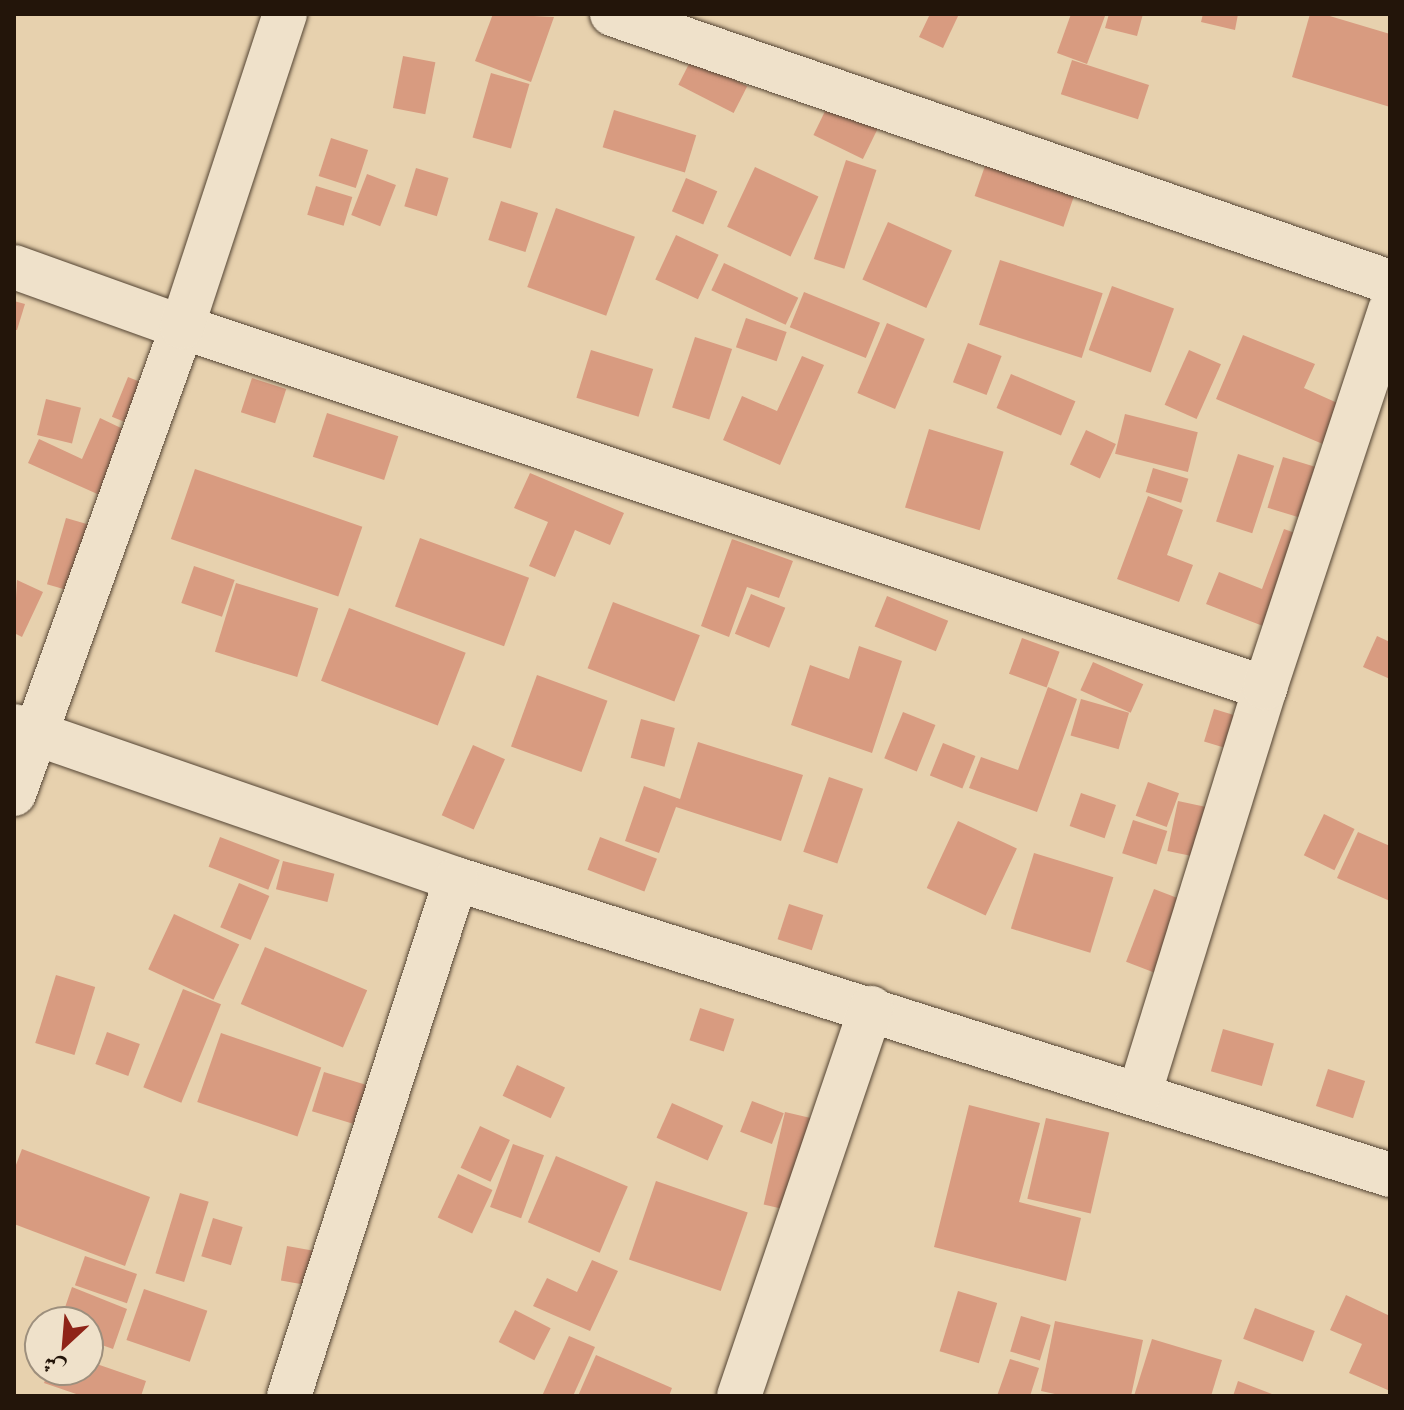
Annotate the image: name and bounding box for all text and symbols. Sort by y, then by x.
north arrow [24,1306,104,1386]
text: ش [38,1348,70,1383]

